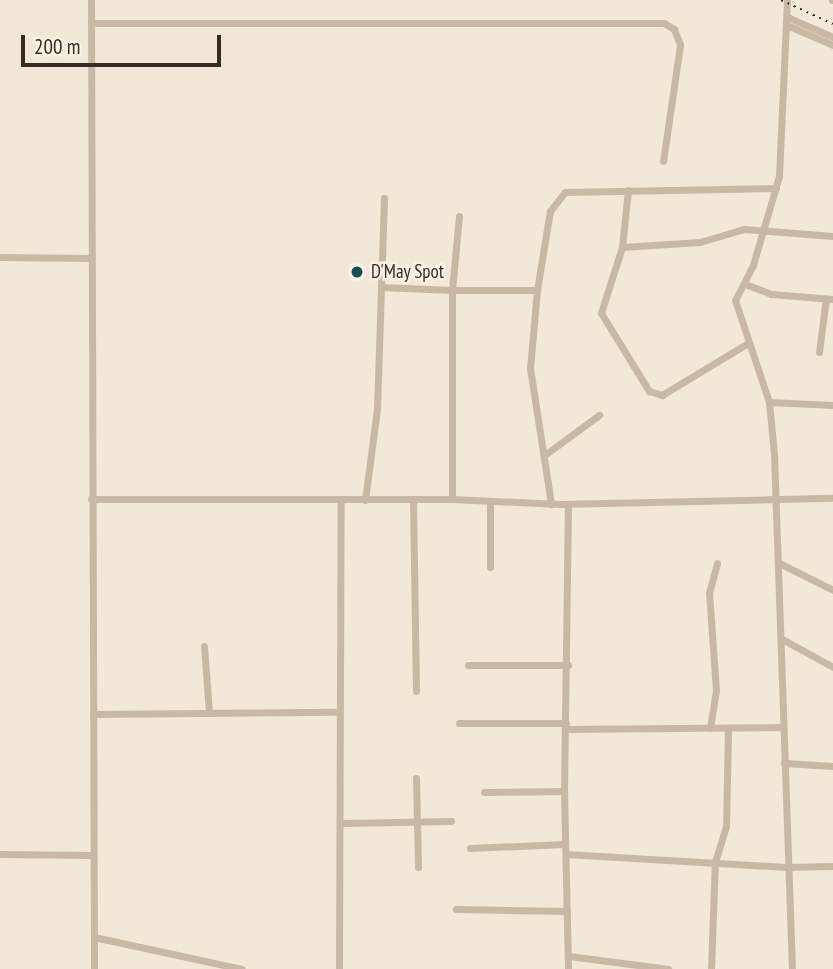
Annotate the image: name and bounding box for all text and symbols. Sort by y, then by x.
scale bar [24,21,224,65]
text: 200 m [34,33,80,60]
place label: D'May Spot [371,261,445,283]
marker: D'May Spot [349,264,365,280]

